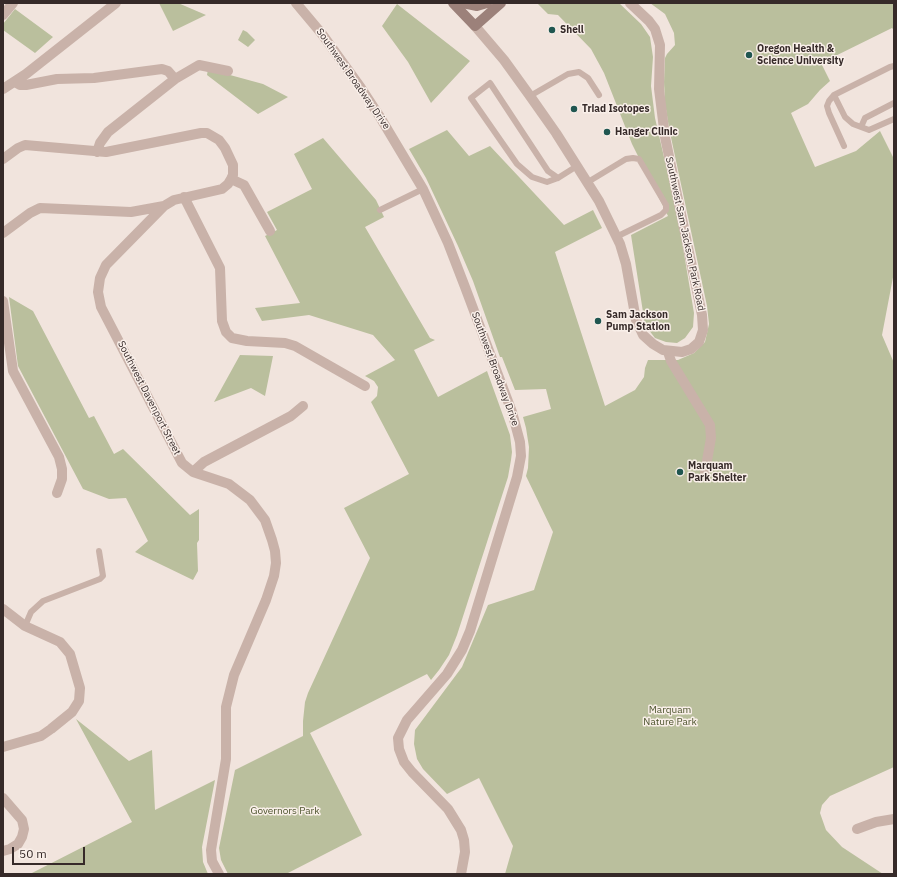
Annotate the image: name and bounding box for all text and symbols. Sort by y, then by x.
place label: Shell [560,24,584,36]
marker: Shell [547,25,557,35]
street label: Southwest Broadway Drive [314,26,392,132]
place label: Oregon Health & Science University [757,43,844,66]
marker: Oregon Health & Science University [744,50,754,60]
place label: Triad Isotopes [582,103,649,115]
marker: Triad Isotopes [569,104,579,114]
place label: Hanger Clinic [615,126,678,138]
marker: Hanger Clinic [602,127,612,137]
street label: Southwest Sam Jackson Park Road [663,156,707,312]
place label: Sam Jackson Pump Station [606,309,670,332]
street label: Southwest Broadway Drive [469,310,521,428]
marker: Sam Jackson Pump Station [593,316,603,326]
street label: Southwest Davenport Street [115,339,183,457]
place label: Marquam Park Shelter [688,460,747,484]
marker: Marquam Park Shelter [675,467,685,477]
park label: Marquam Nature Park [643,704,697,728]
park label: Governors Park [251,805,319,817]
scale bar [14,839,87,865]
text: 50 m [19,846,47,861]

